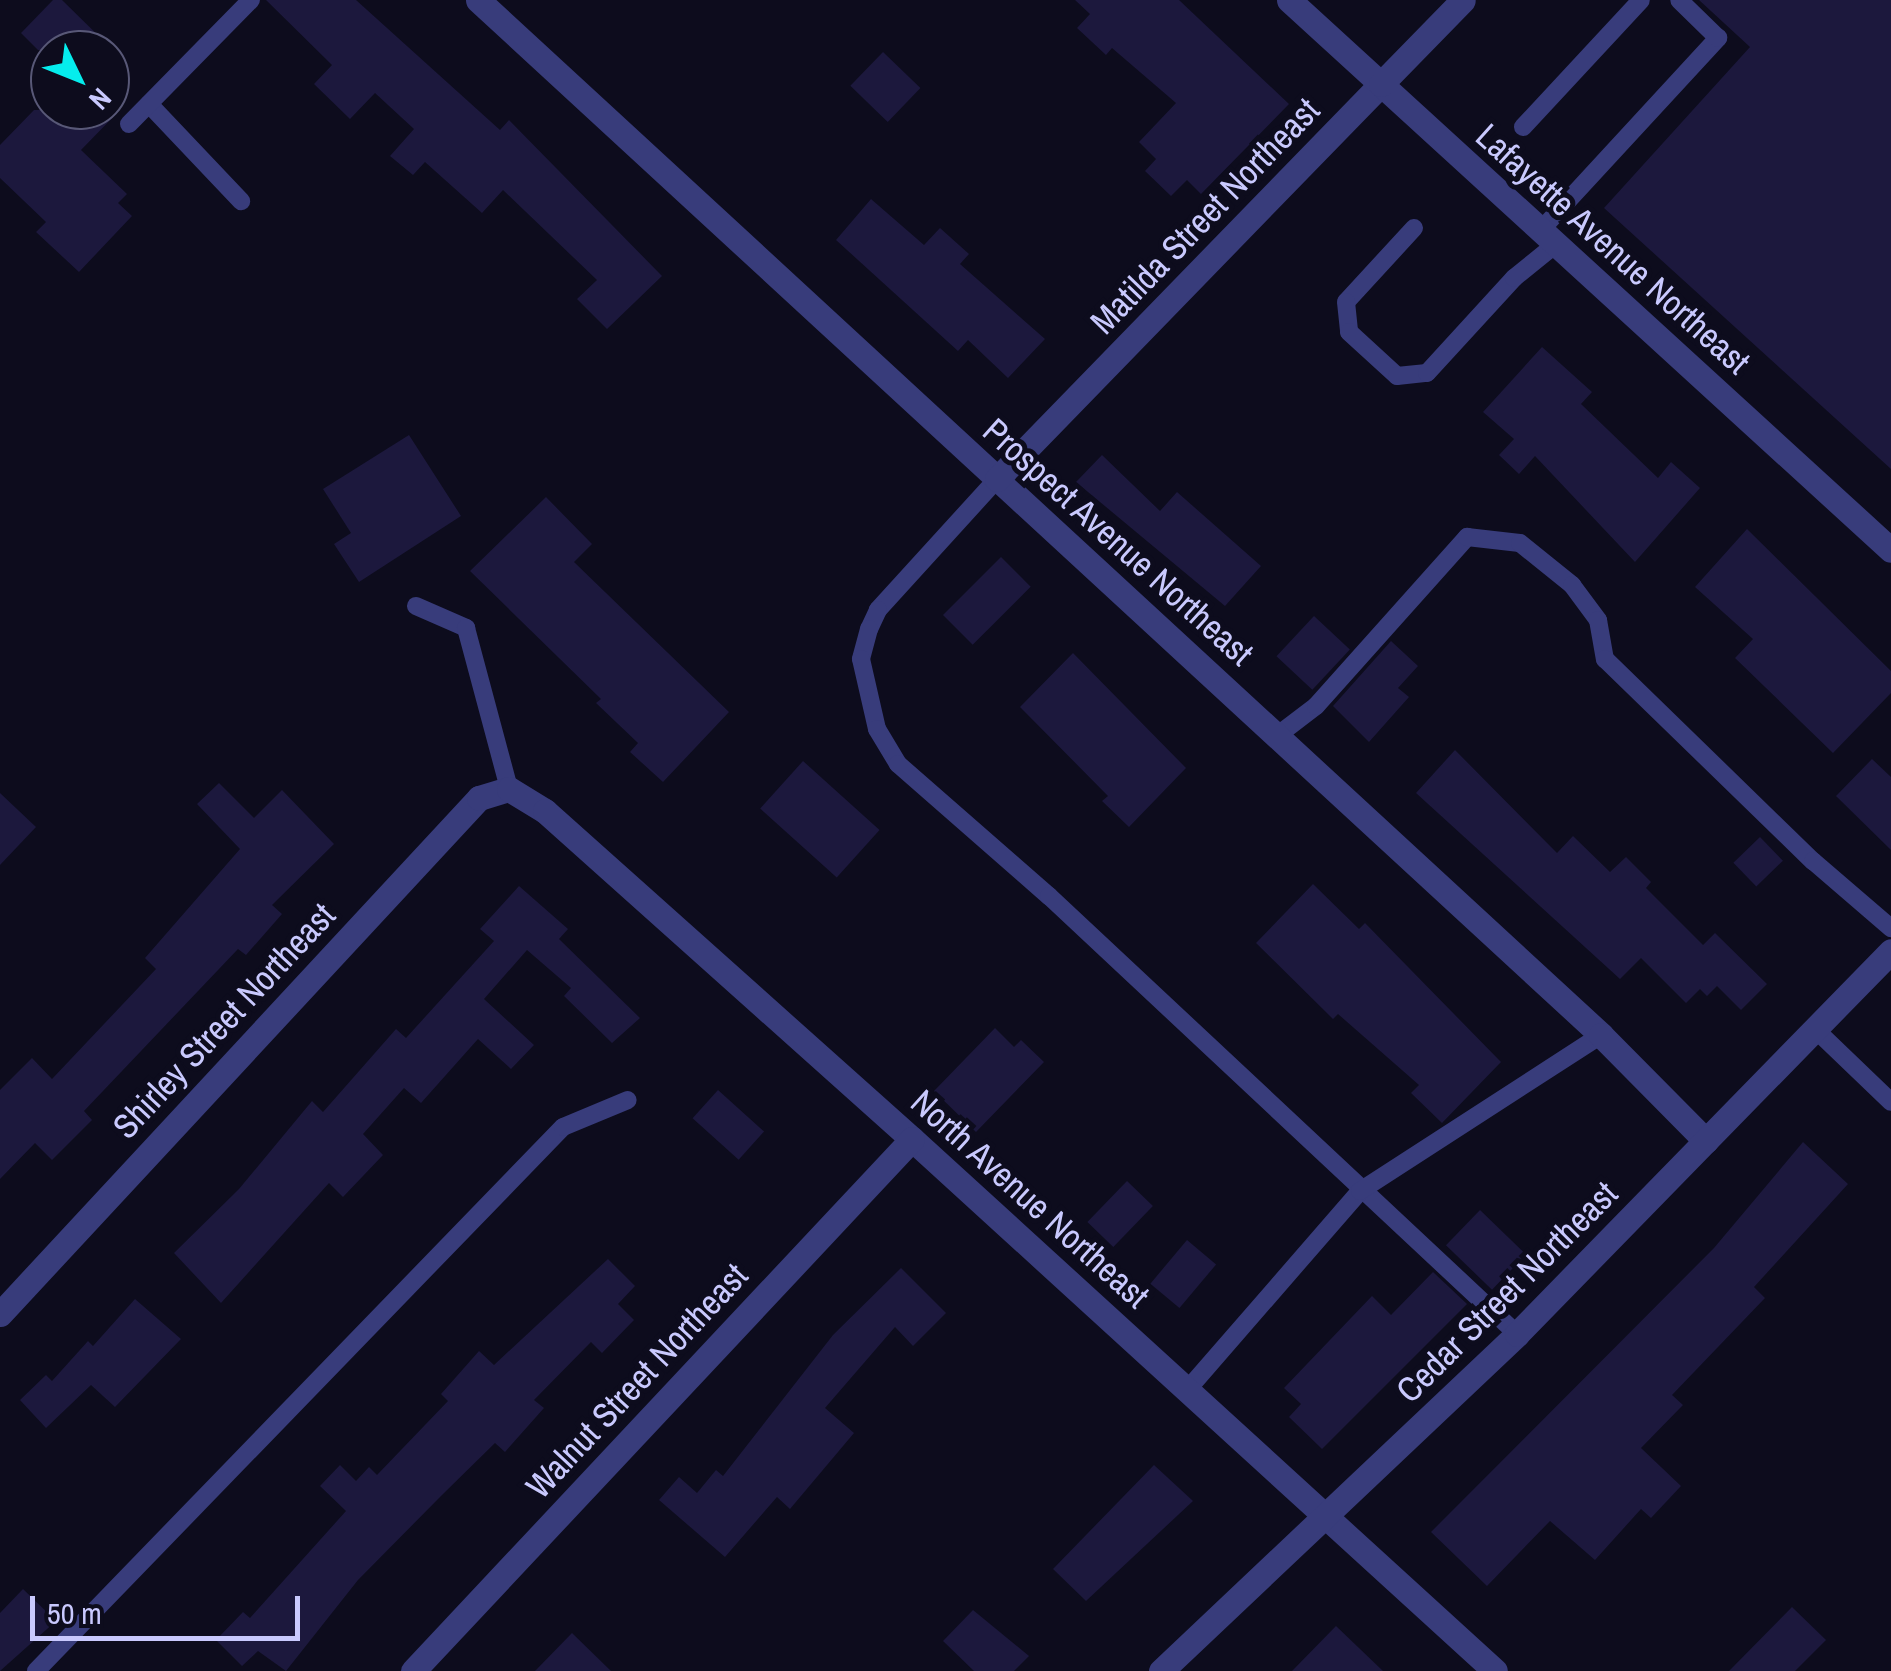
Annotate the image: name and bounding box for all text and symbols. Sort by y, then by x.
north arrow [30,30,130,130]
text: N [81,80,120,118]
street label: Matilda Street Northeast [1082,90,1328,342]
street label: Lafayette Avenue Northeast [1467,115,1759,383]
street label: Prospect Avenue Northeast [974,409,1262,675]
street label: Shirley Street Northeast [104,895,344,1147]
street label: North Avenue Northeast [902,1081,1158,1317]
street label: Cedar Street Northeast [1388,1173,1626,1411]
street label: Walnut Street Northeast [518,1255,756,1507]
scale bar [35,1576,305,1638]
text: 50 m [47,1593,102,1633]

